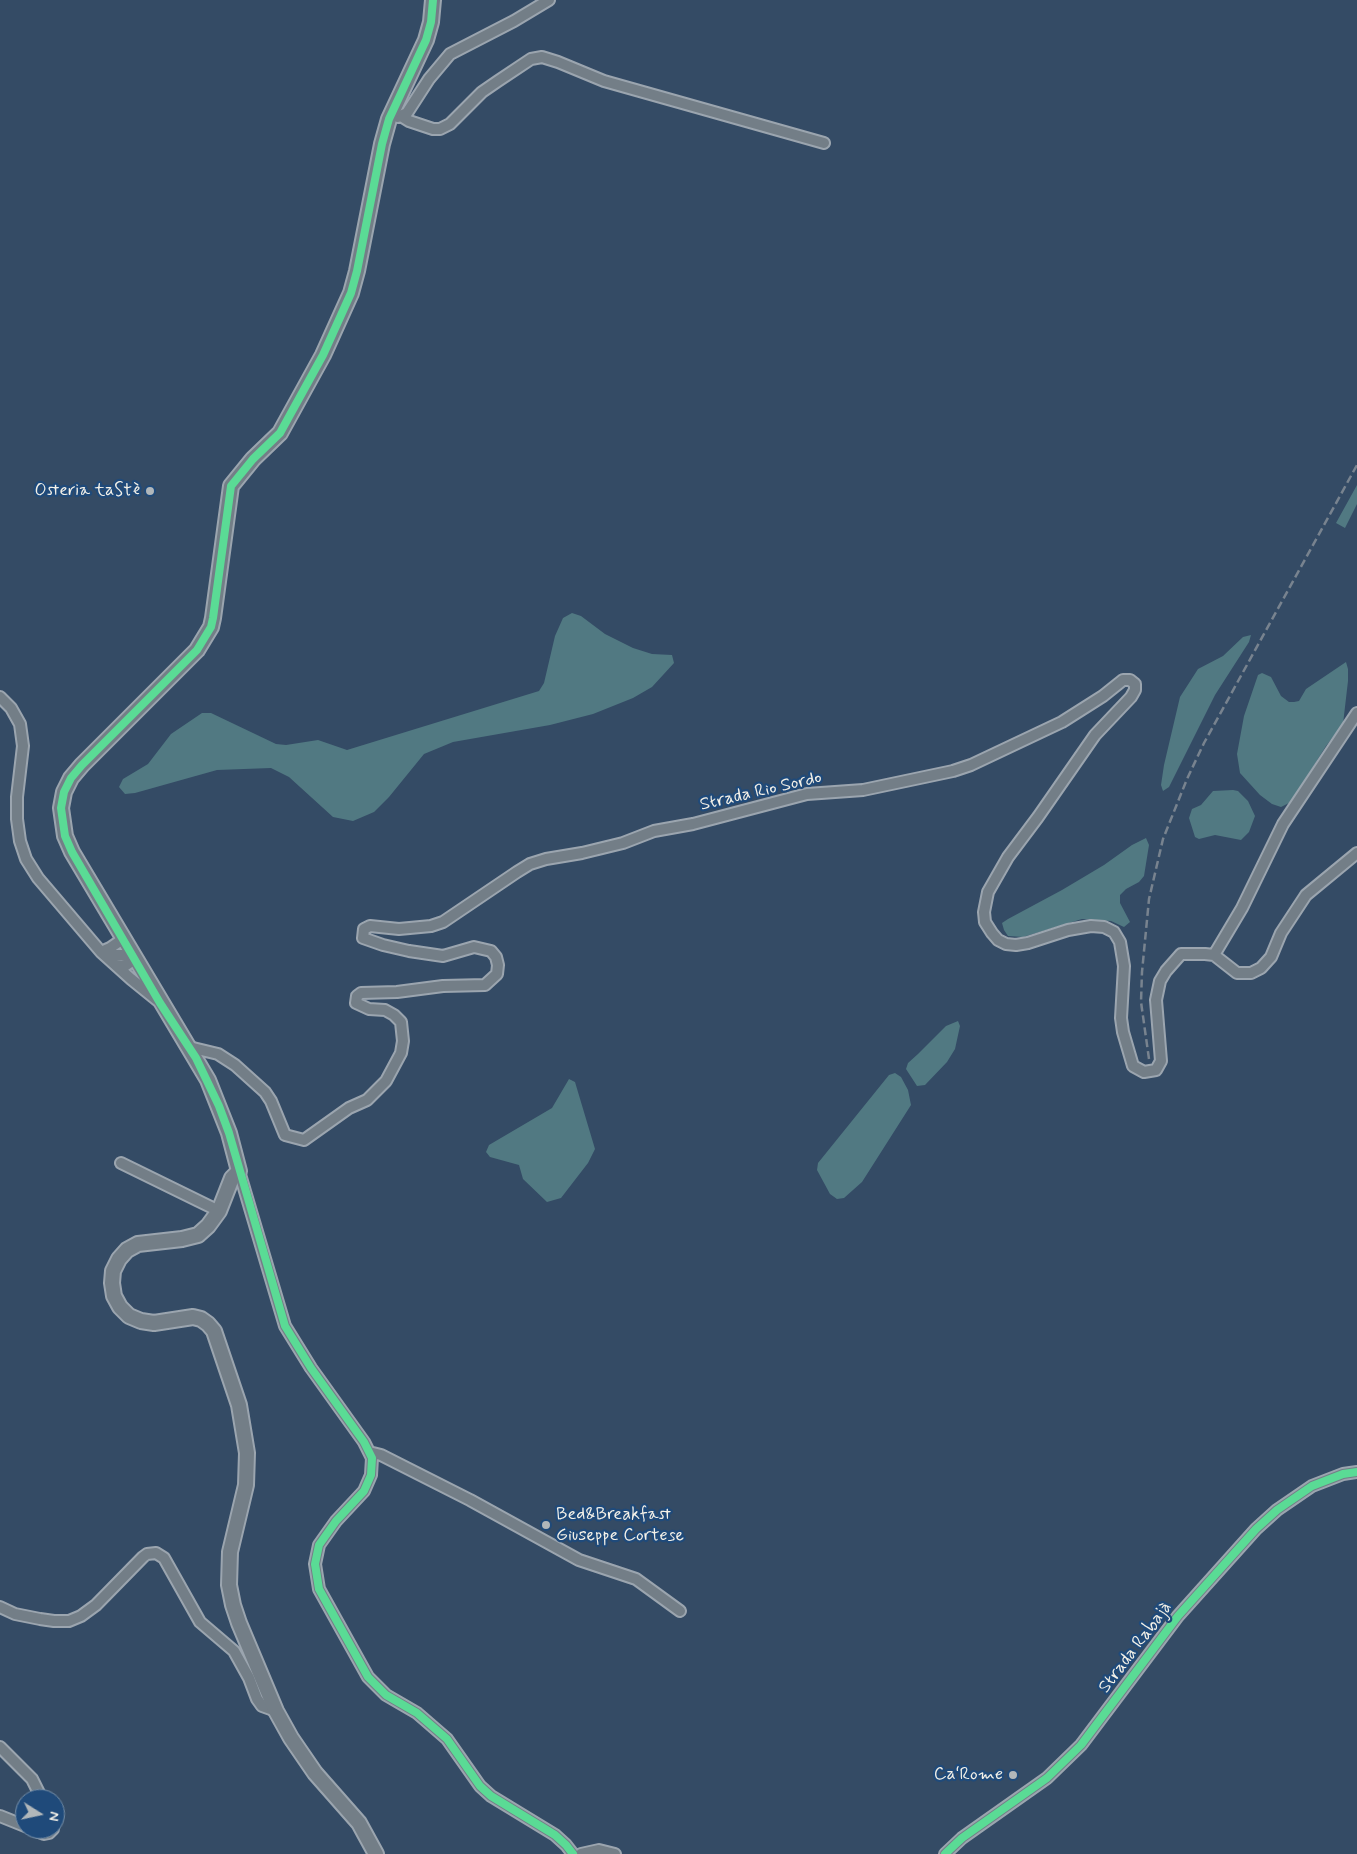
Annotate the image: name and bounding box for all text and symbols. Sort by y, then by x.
place label: Osteria taStè [35,480,140,502]
marker: Osteria taStè [144,485,156,497]
street label: Strada Rio Sordo [698,767,824,817]
place label: Bed&Breakfast Giuseppe Cortese [556,1504,684,1546]
marker: Bed&Breakfast Giuseppe Cortese [540,1519,552,1531]
street label: Strada Rabajà [1095,1598,1177,1698]
place label: Ca‘Rome [934,1764,1003,1786]
marker: Ca‘Rome [1007,1769,1019,1781]
north arrow [15,1789,65,1839]
text: N [44,1810,63,1823]

